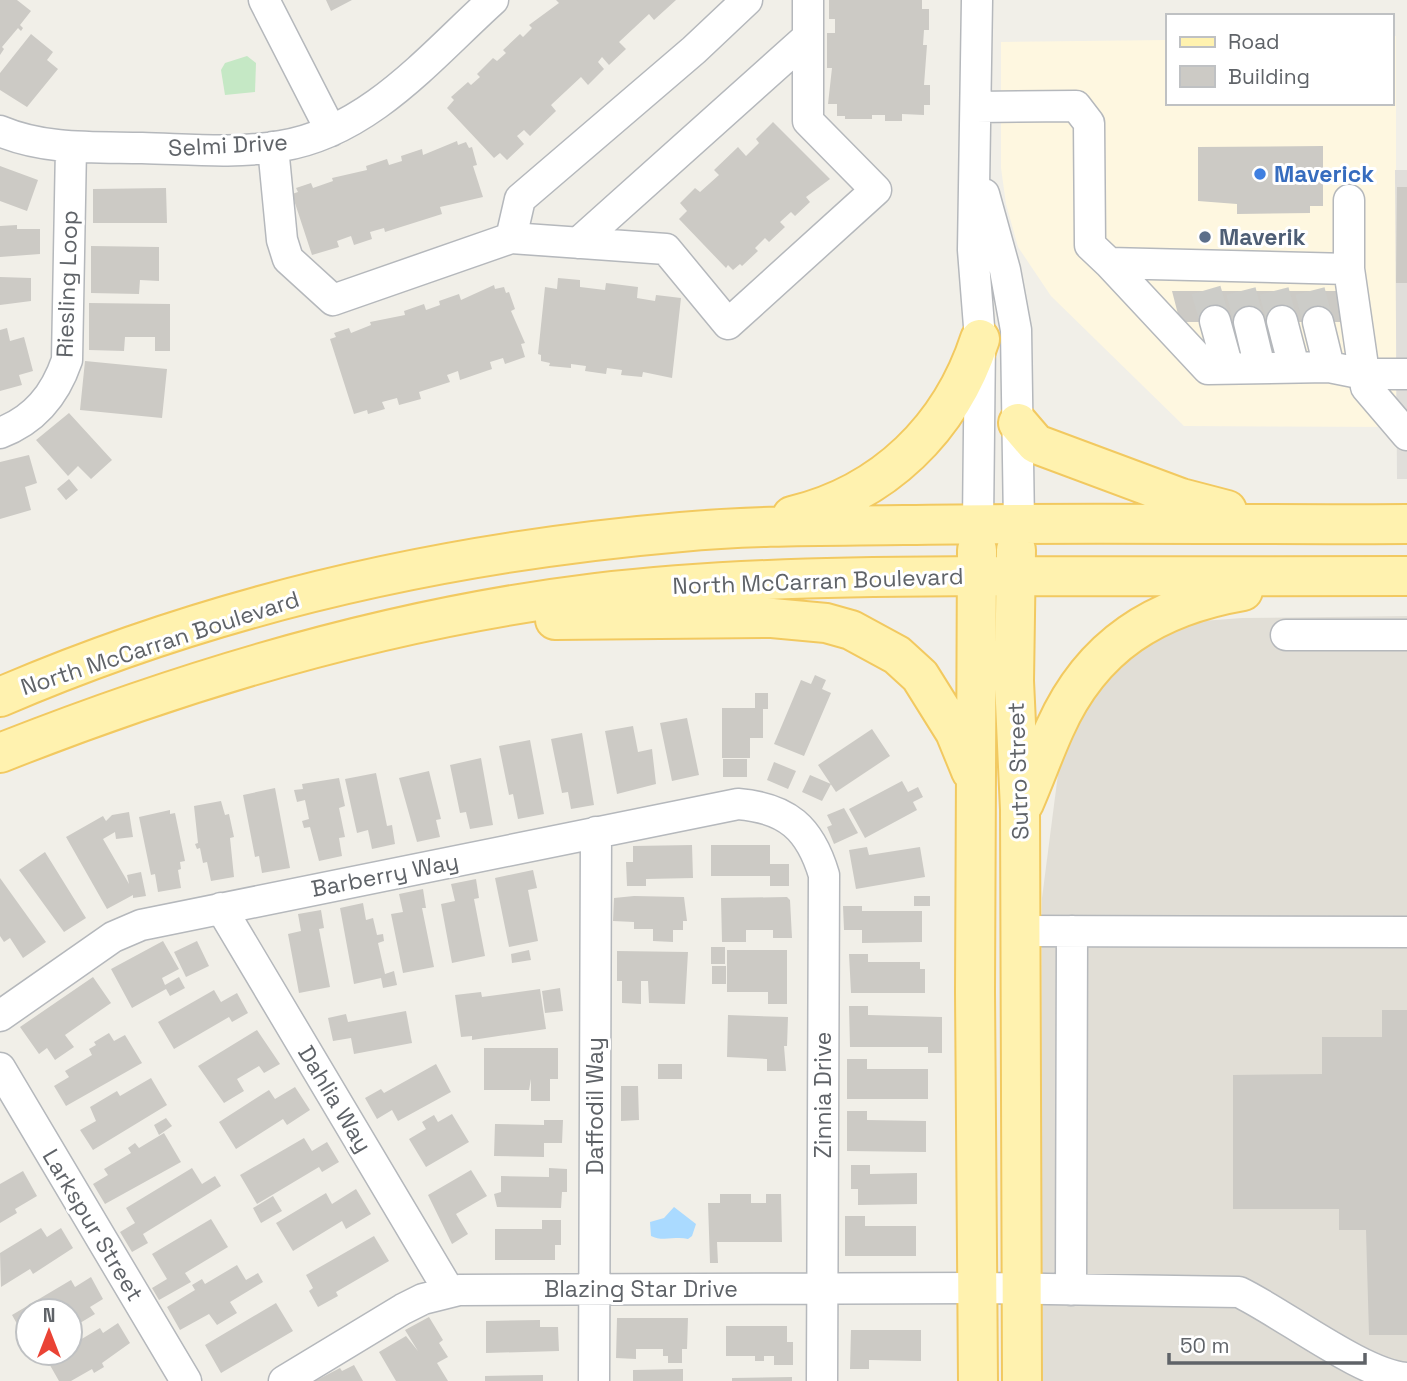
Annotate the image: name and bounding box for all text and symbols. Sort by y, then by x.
legend [1166,14,1393,105]
text: Road [1228,28,1280,55]
text: Building [1228,63,1310,90]
street label: Selmi Drive [167,127,289,163]
place label: Maverick [1274,159,1374,189]
marker: Maverick [1252,166,1268,182]
street label: Riesling Loop [49,210,85,358]
place label: Maverik [1219,222,1306,252]
marker: Maverik [1197,229,1213,245]
street label: North McCarran Boulevard [672,561,964,601]
street label: North McCarran Boulevard [17,584,303,702]
street label: Sutro Street [1001,702,1035,840]
street label: Barberry Way [309,846,461,904]
street label: Zinnia Drive [808,1032,838,1158]
street label: Daffodil Way [580,1037,610,1175]
street label: Dahlia Way [291,1040,379,1158]
street label: Larkspur Street [36,1143,150,1307]
street label: Blazing Star Drive [544,1274,738,1304]
north arrow [14,1297,84,1367]
text: N [43,1303,55,1328]
scale bar [1169,1322,1365,1366]
text: 50 m [1180,1332,1230,1359]

